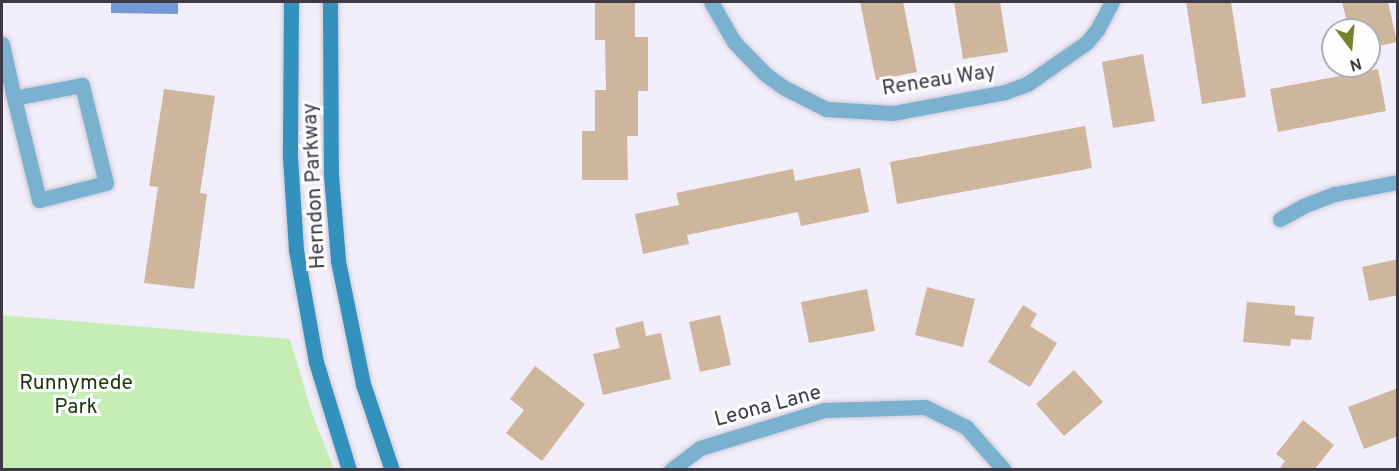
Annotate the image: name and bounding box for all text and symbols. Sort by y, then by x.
north arrow [1321,18,1381,78]
text: N [1347,52,1364,75]
street label: Reneau Way [880,60,998,102]
street label: Herndon Parkway [298,102,332,270]
park label: Runnymede Park [19,371,133,421]
street label: Leona Lane [712,381,824,433]

